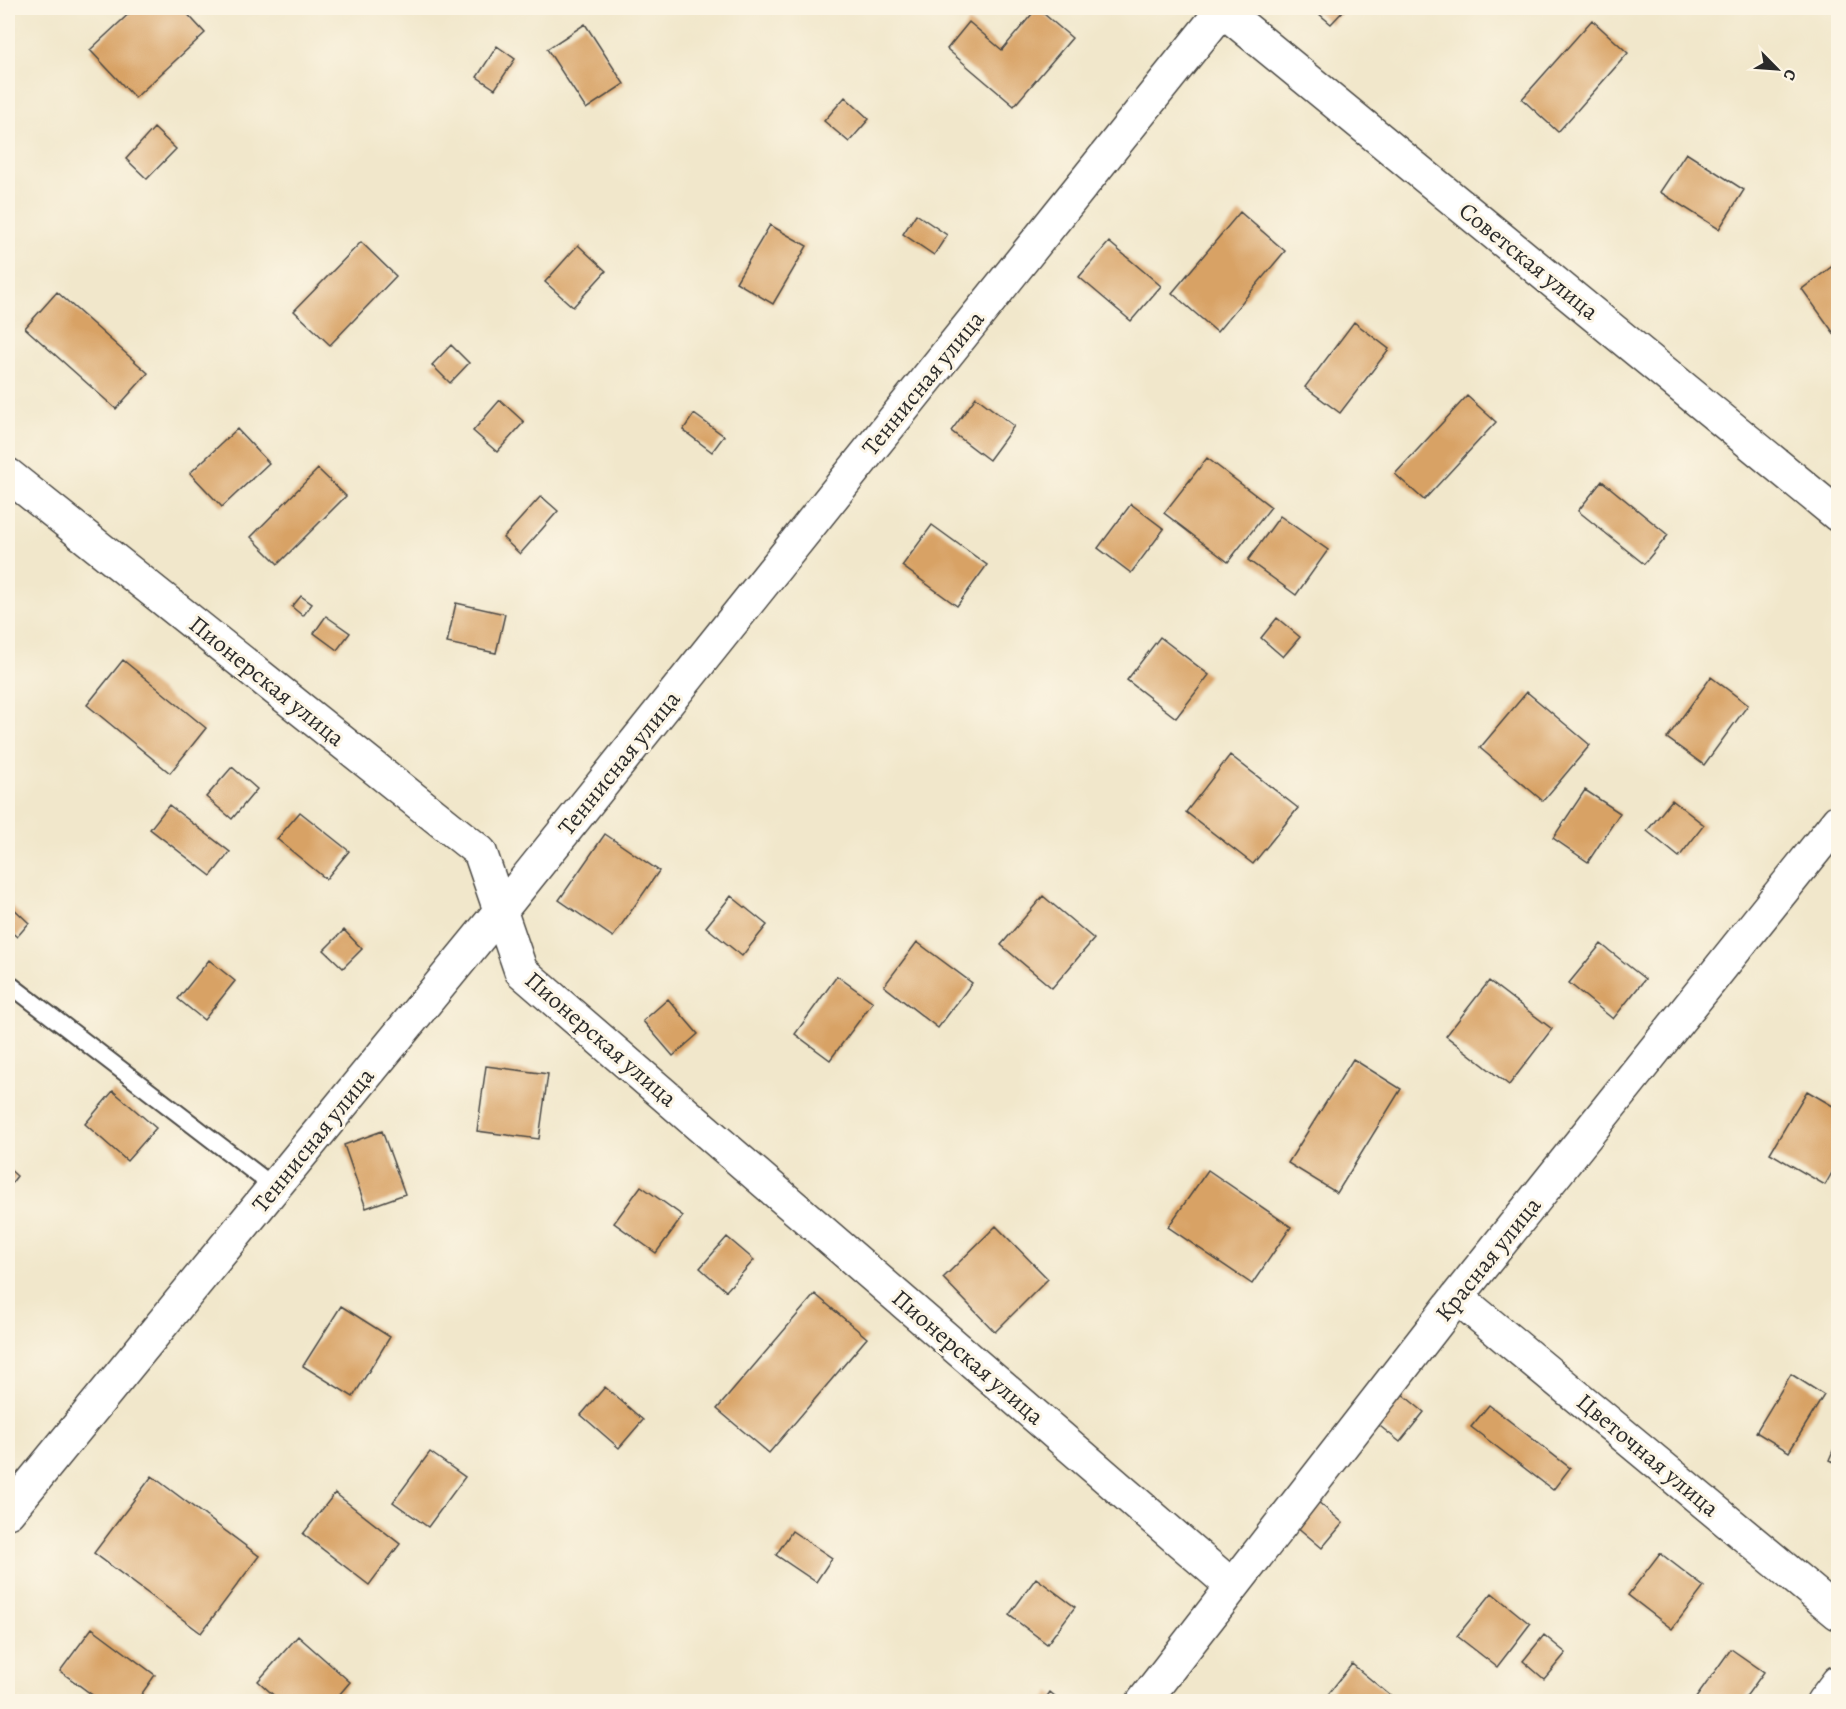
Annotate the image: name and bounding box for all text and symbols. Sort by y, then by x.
north arrow [1747,39,1807,99]
text: С [1778,66,1802,84]
street label: Советская улица [1453,195,1605,327]
street label: Теннисная улица [855,304,991,462]
street label: Пионерская улица [182,608,352,754]
street label: Теннисная улица [551,684,687,842]
street label: Пионерская улица [518,964,684,1114]
street label: Теннисная улица [245,1061,381,1219]
street label: Красная улица [1428,1190,1548,1328]
street label: Пионерская улица [885,1282,1051,1432]
street label: Цветочная улица [1570,1386,1726,1524]

